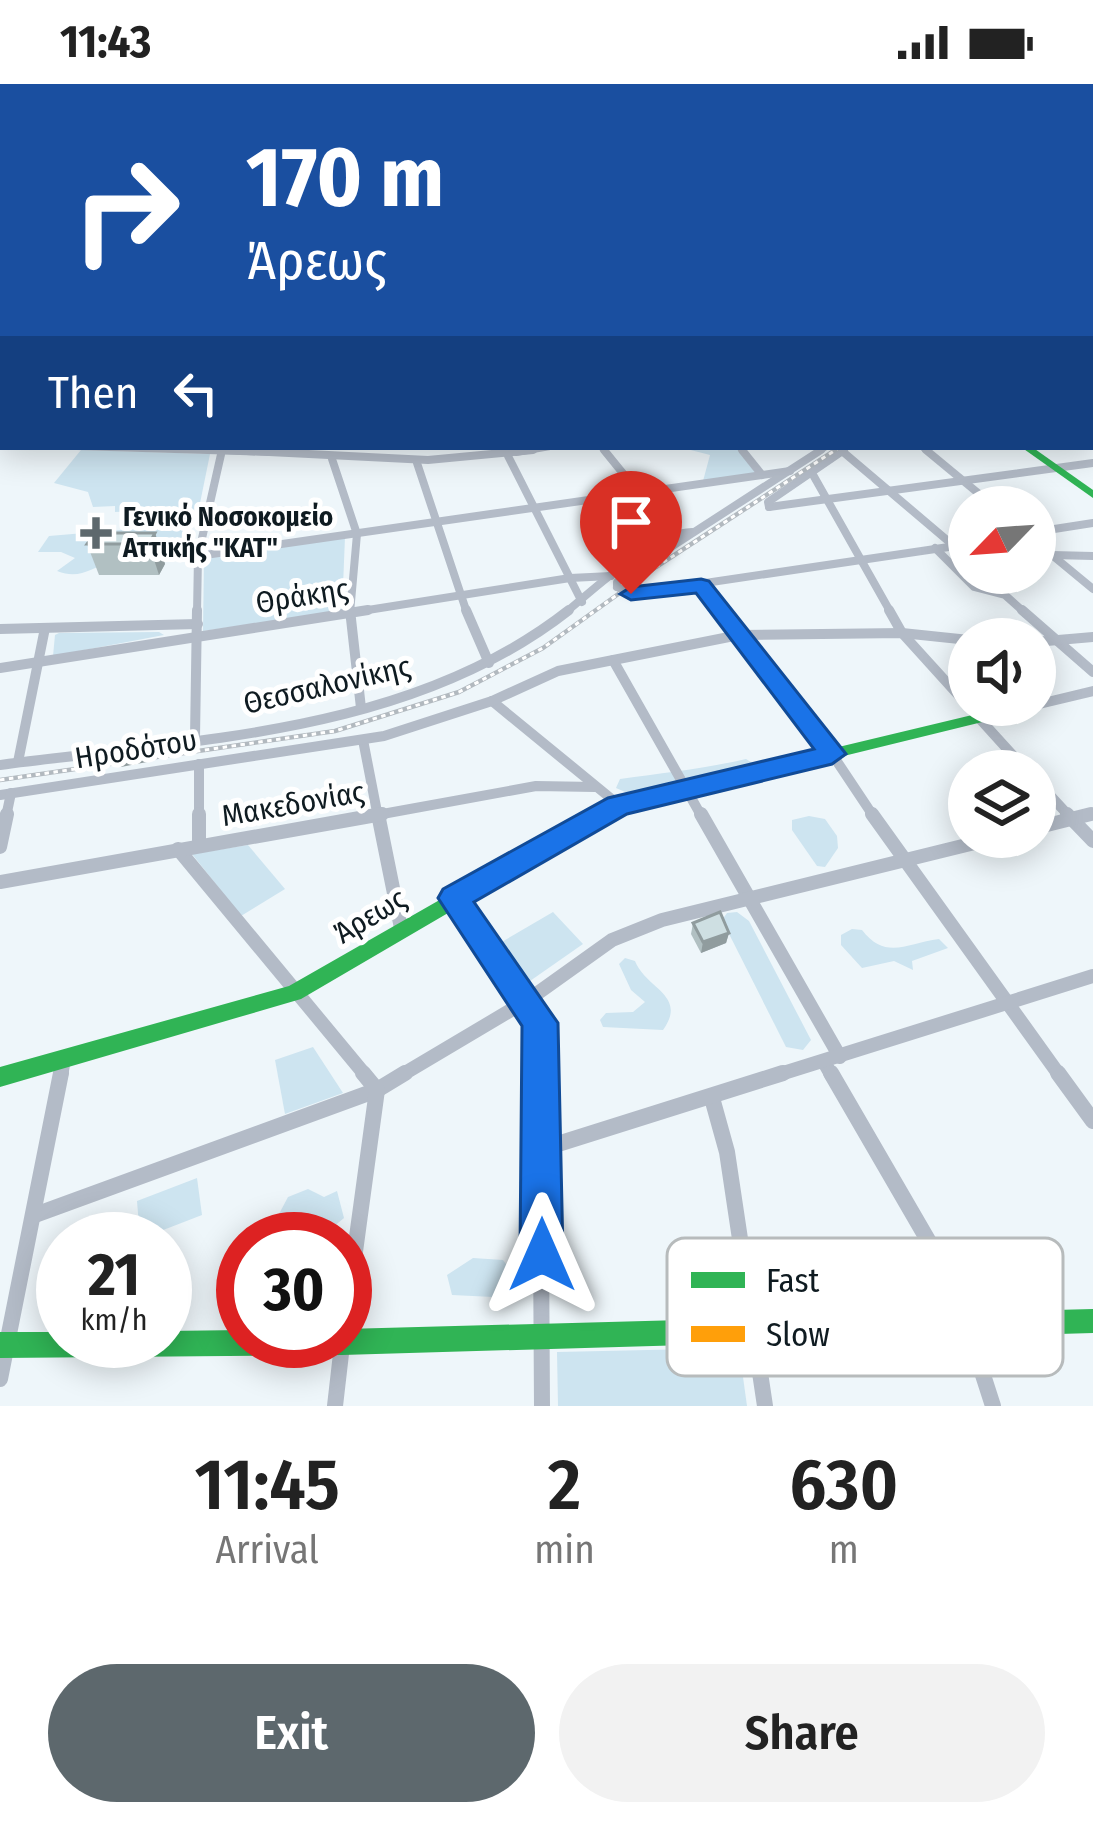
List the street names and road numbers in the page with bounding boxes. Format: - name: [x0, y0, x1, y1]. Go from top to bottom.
- street label: Θράκης: [253, 571, 351, 621]
- street label: Θεσσαλονίκης: [240, 648, 414, 722]
- street label: Ηροδότου: [72, 722, 200, 776]
- street label: Μακεδονίας: [219, 774, 367, 834]
- street label: Άρεως: [327, 880, 413, 952]

